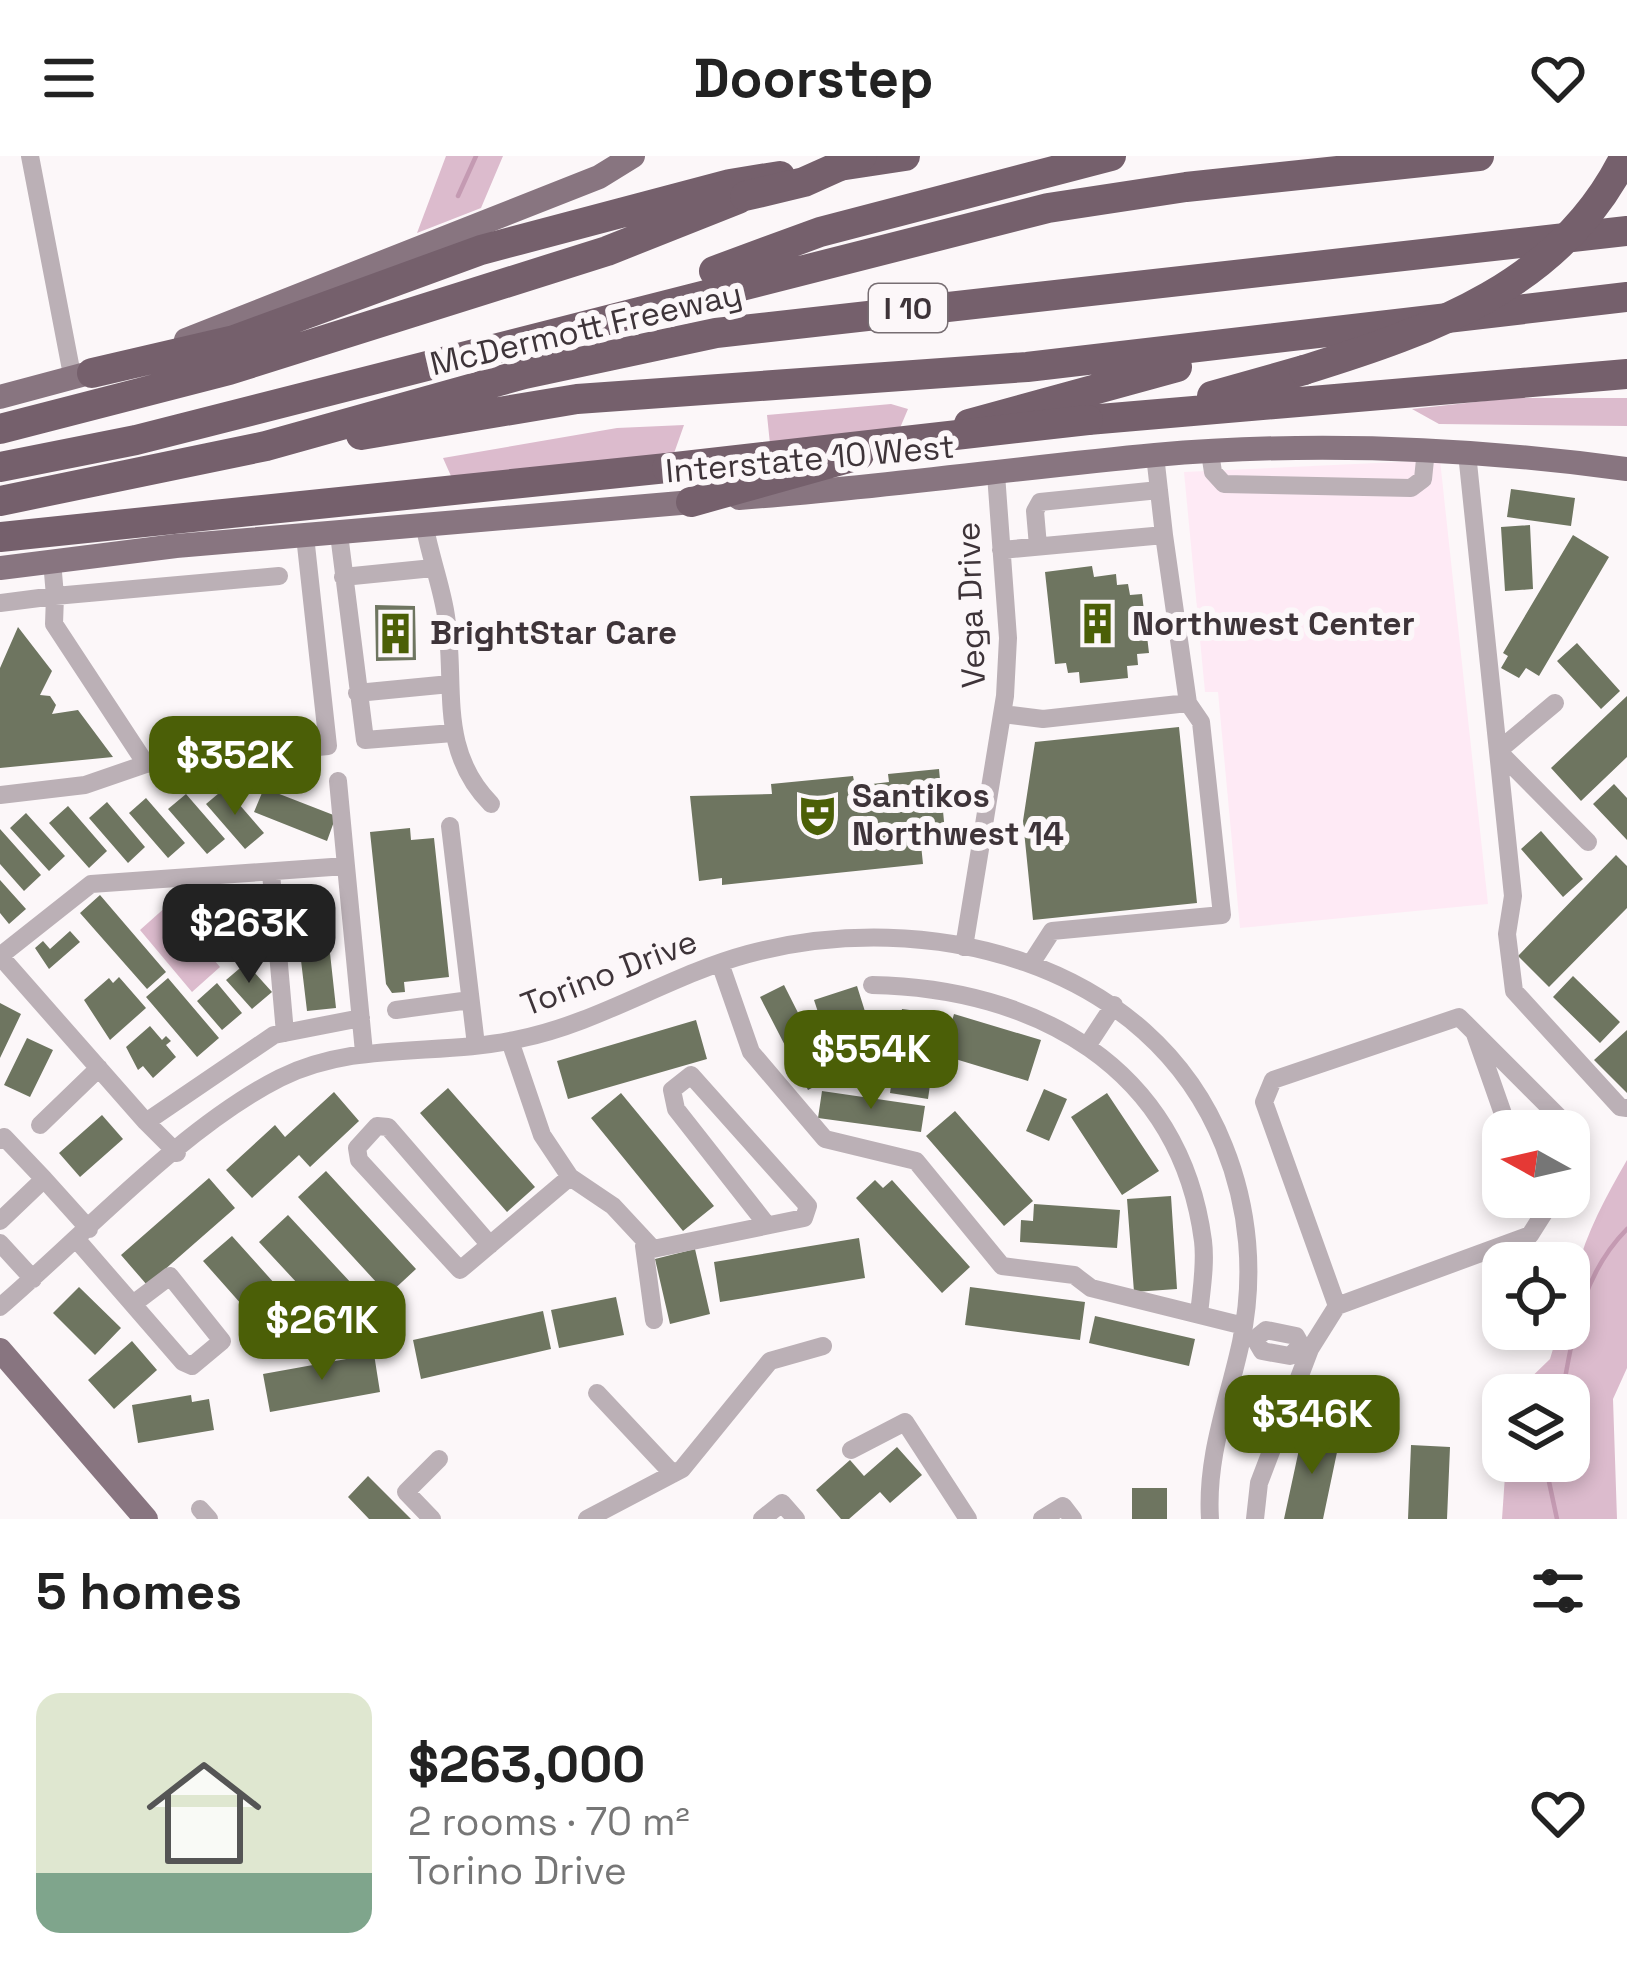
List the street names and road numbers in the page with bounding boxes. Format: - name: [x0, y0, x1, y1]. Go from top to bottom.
- street label: McDermott Freeway: [426, 273, 746, 385]
- road number: I 10: [869, 284, 947, 332]
- street label: Interstate 10 West: [664, 425, 956, 493]
- street label: Vega Drive: [947, 521, 995, 689]
- street label: Torino Drive: [515, 920, 703, 1026]

